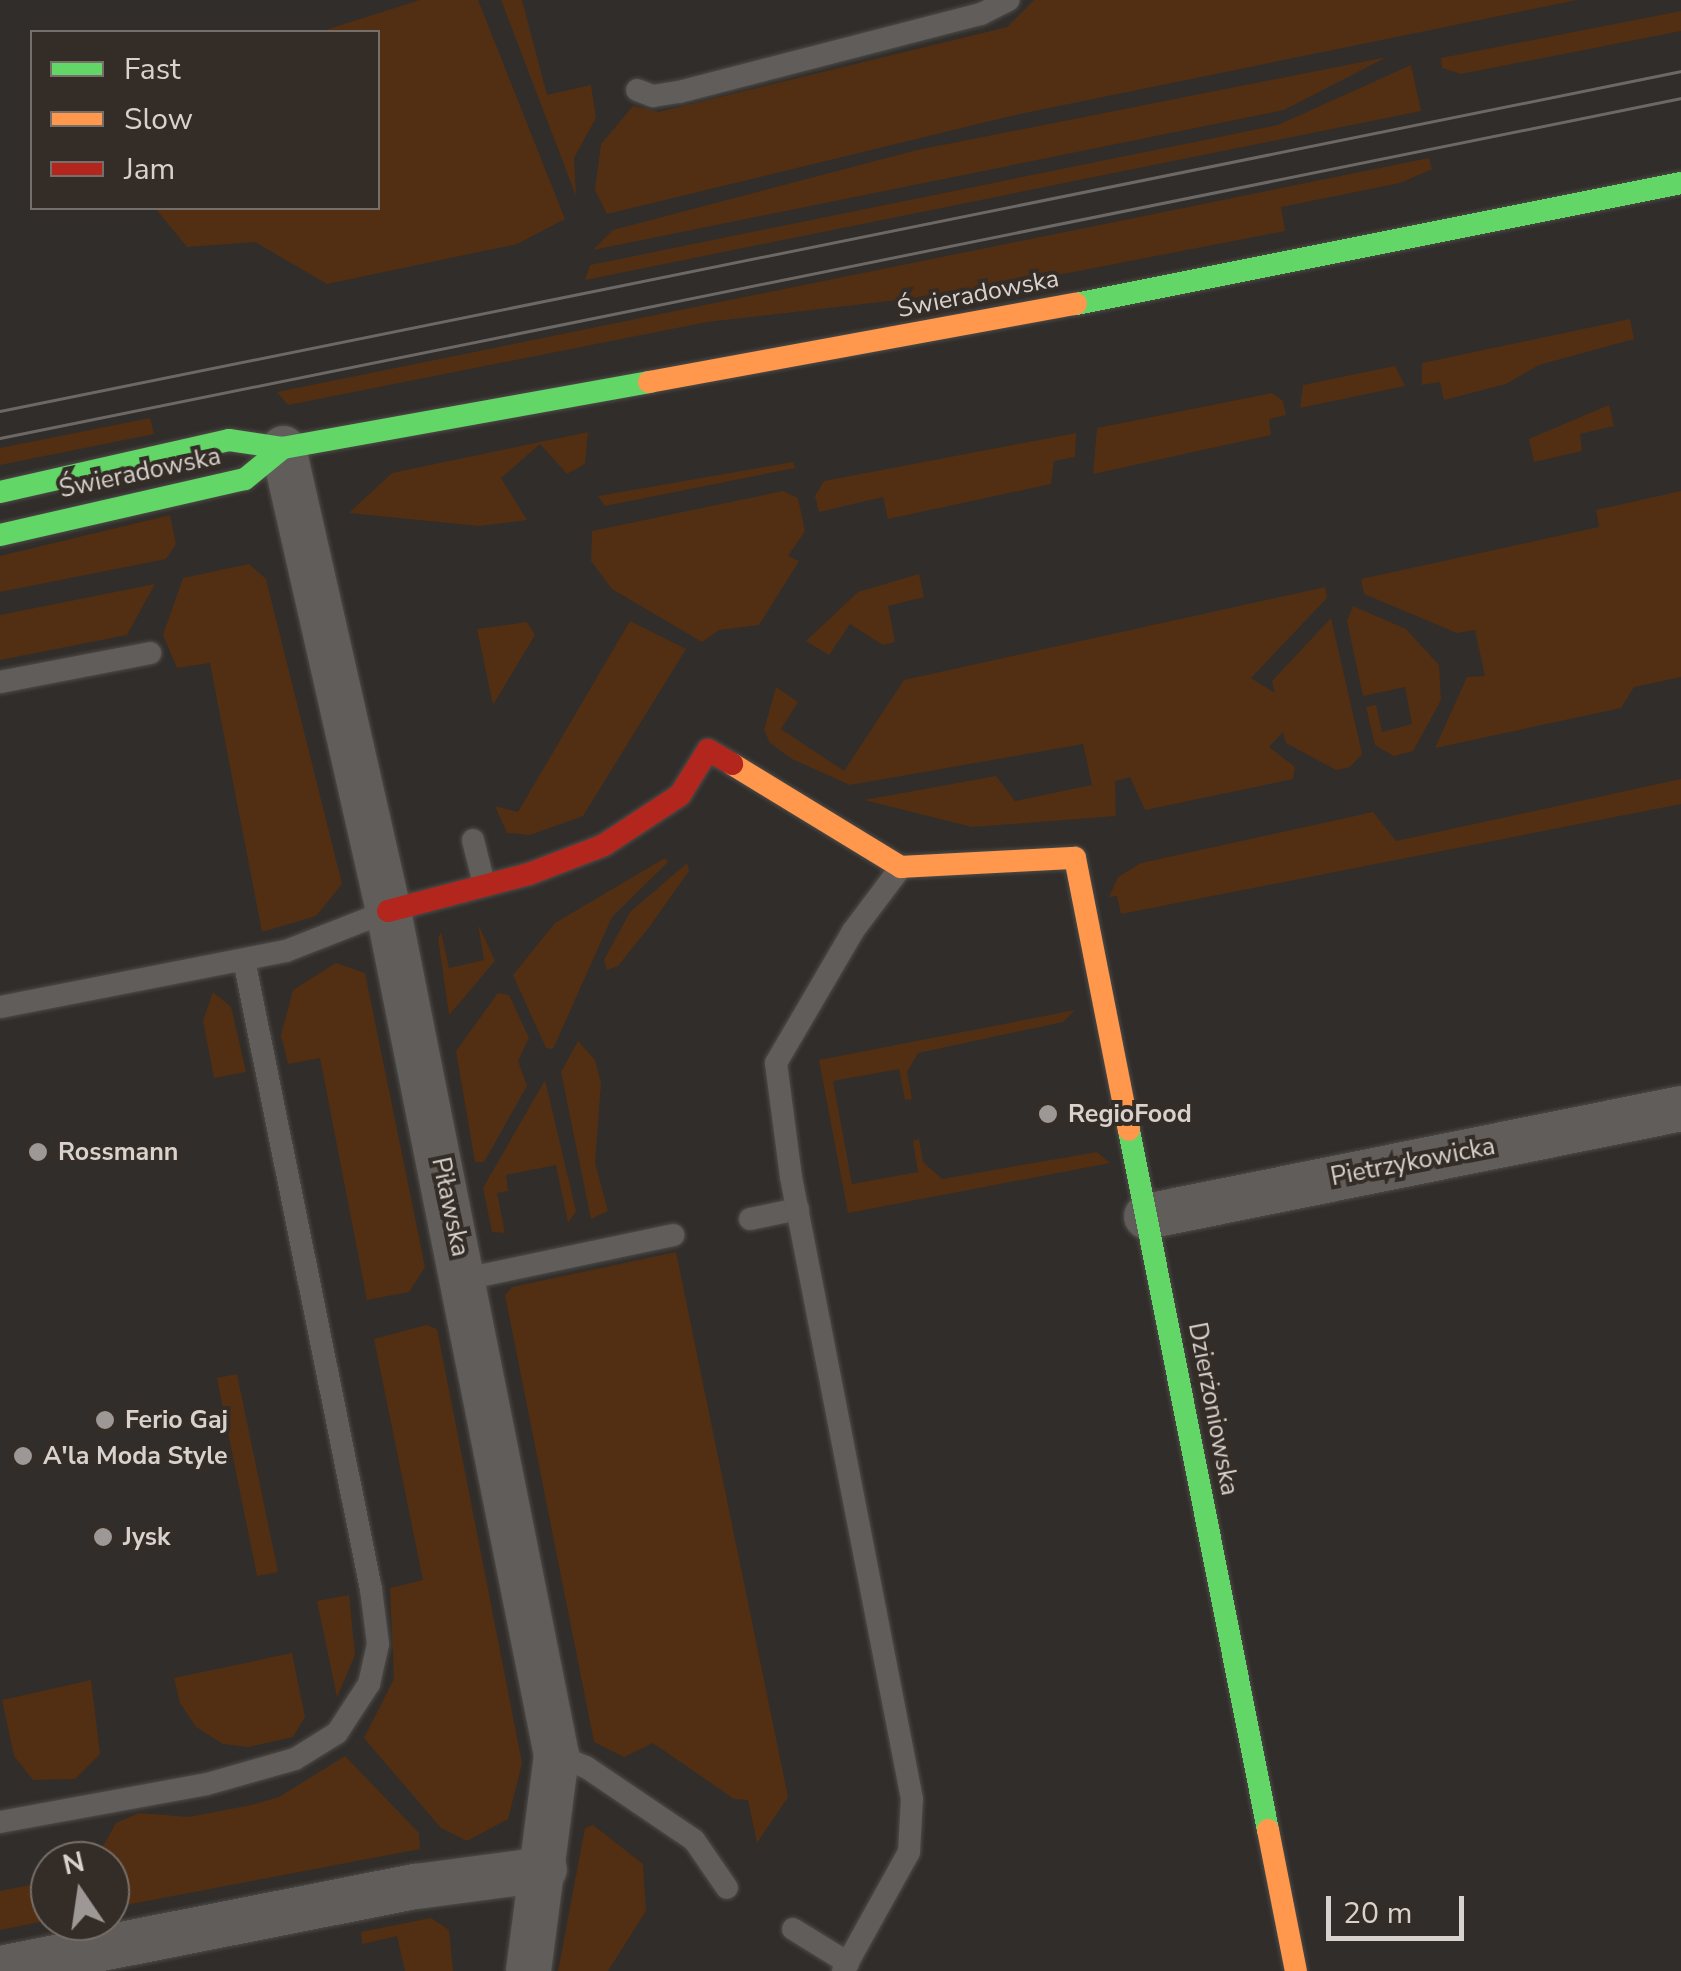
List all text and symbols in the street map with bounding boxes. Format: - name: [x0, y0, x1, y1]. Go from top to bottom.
- legend: [30, 30, 380, 210]
- text: Fast: [124, 49, 181, 90]
- text: Slow: [124, 99, 193, 140]
- text: Jam: [124, 149, 175, 190]
- street label: Świeradowska: [895, 264, 1061, 324]
- street label: Świeradowska: [57, 441, 223, 505]
- place label: RegioFood: [1068, 1099, 1192, 1129]
- marker: RegioFood: [1037, 1103, 1059, 1125]
- street label: Pietrzykowicka: [1328, 1131, 1498, 1193]
- place label: Rossmann: [58, 1137, 178, 1167]
- marker: Rossmann: [27, 1141, 49, 1163]
- street label: Piławska: [425, 1155, 475, 1259]
- street label: Dzierżoniowska: [1182, 1320, 1244, 1498]
- place label: Ferio Gaj: [125, 1405, 228, 1435]
- marker: Ferio Gaj: [94, 1409, 116, 1431]
- place label: A'la Moda Style: [43, 1441, 228, 1471]
- marker: A'la Moda Style: [12, 1445, 34, 1467]
- place label: Jysk: [123, 1522, 170, 1552]
- marker: Jysk: [92, 1526, 114, 1548]
- north arrow: [30, 1841, 130, 1941]
- text: N: [59, 1843, 88, 1885]
- scale bar: [1331, 1876, 1468, 1938]
- text: 20 m: [1343, 1893, 1412, 1934]

